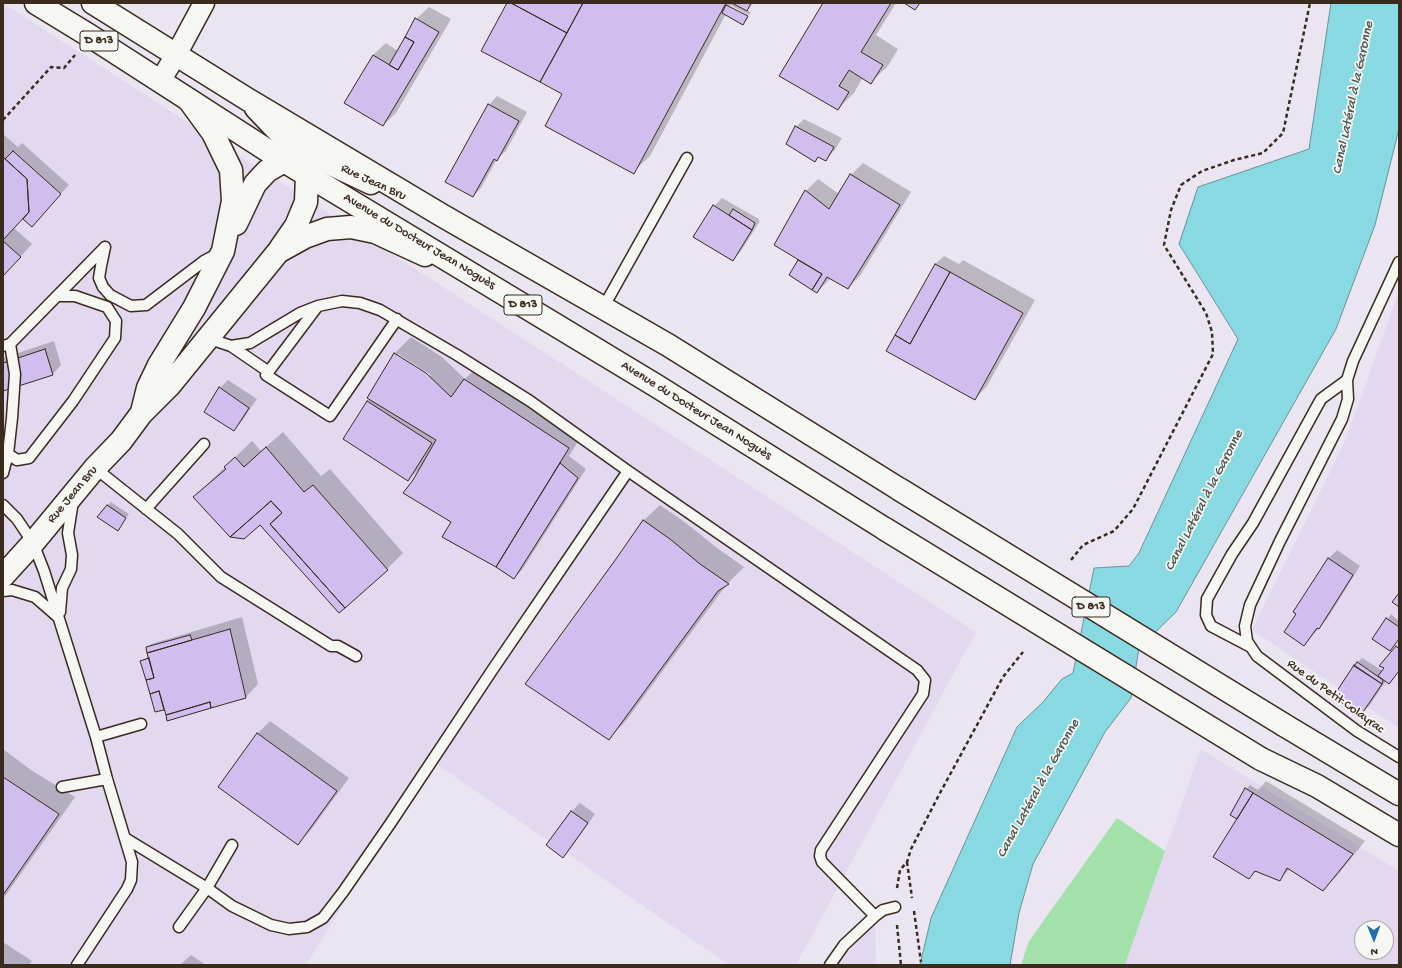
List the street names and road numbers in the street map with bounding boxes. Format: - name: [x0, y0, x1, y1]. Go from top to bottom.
- road number: D 813: [80, 31, 118, 51]
- street label: Rue Jean Bru: [338, 161, 408, 205]
- street label: Avenue du Docteur Jean Noguès: [340, 190, 498, 294]
- road number: D 813: [504, 295, 542, 315]
- street label: Avenue du Docteur Jean Noguès: [618, 358, 774, 464]
- street label: Rue Jean Bru: [44, 463, 102, 527]
- road number: D 813: [1072, 597, 1110, 617]
- street label: Rue du Petit Colayrac: [1283, 656, 1387, 738]

